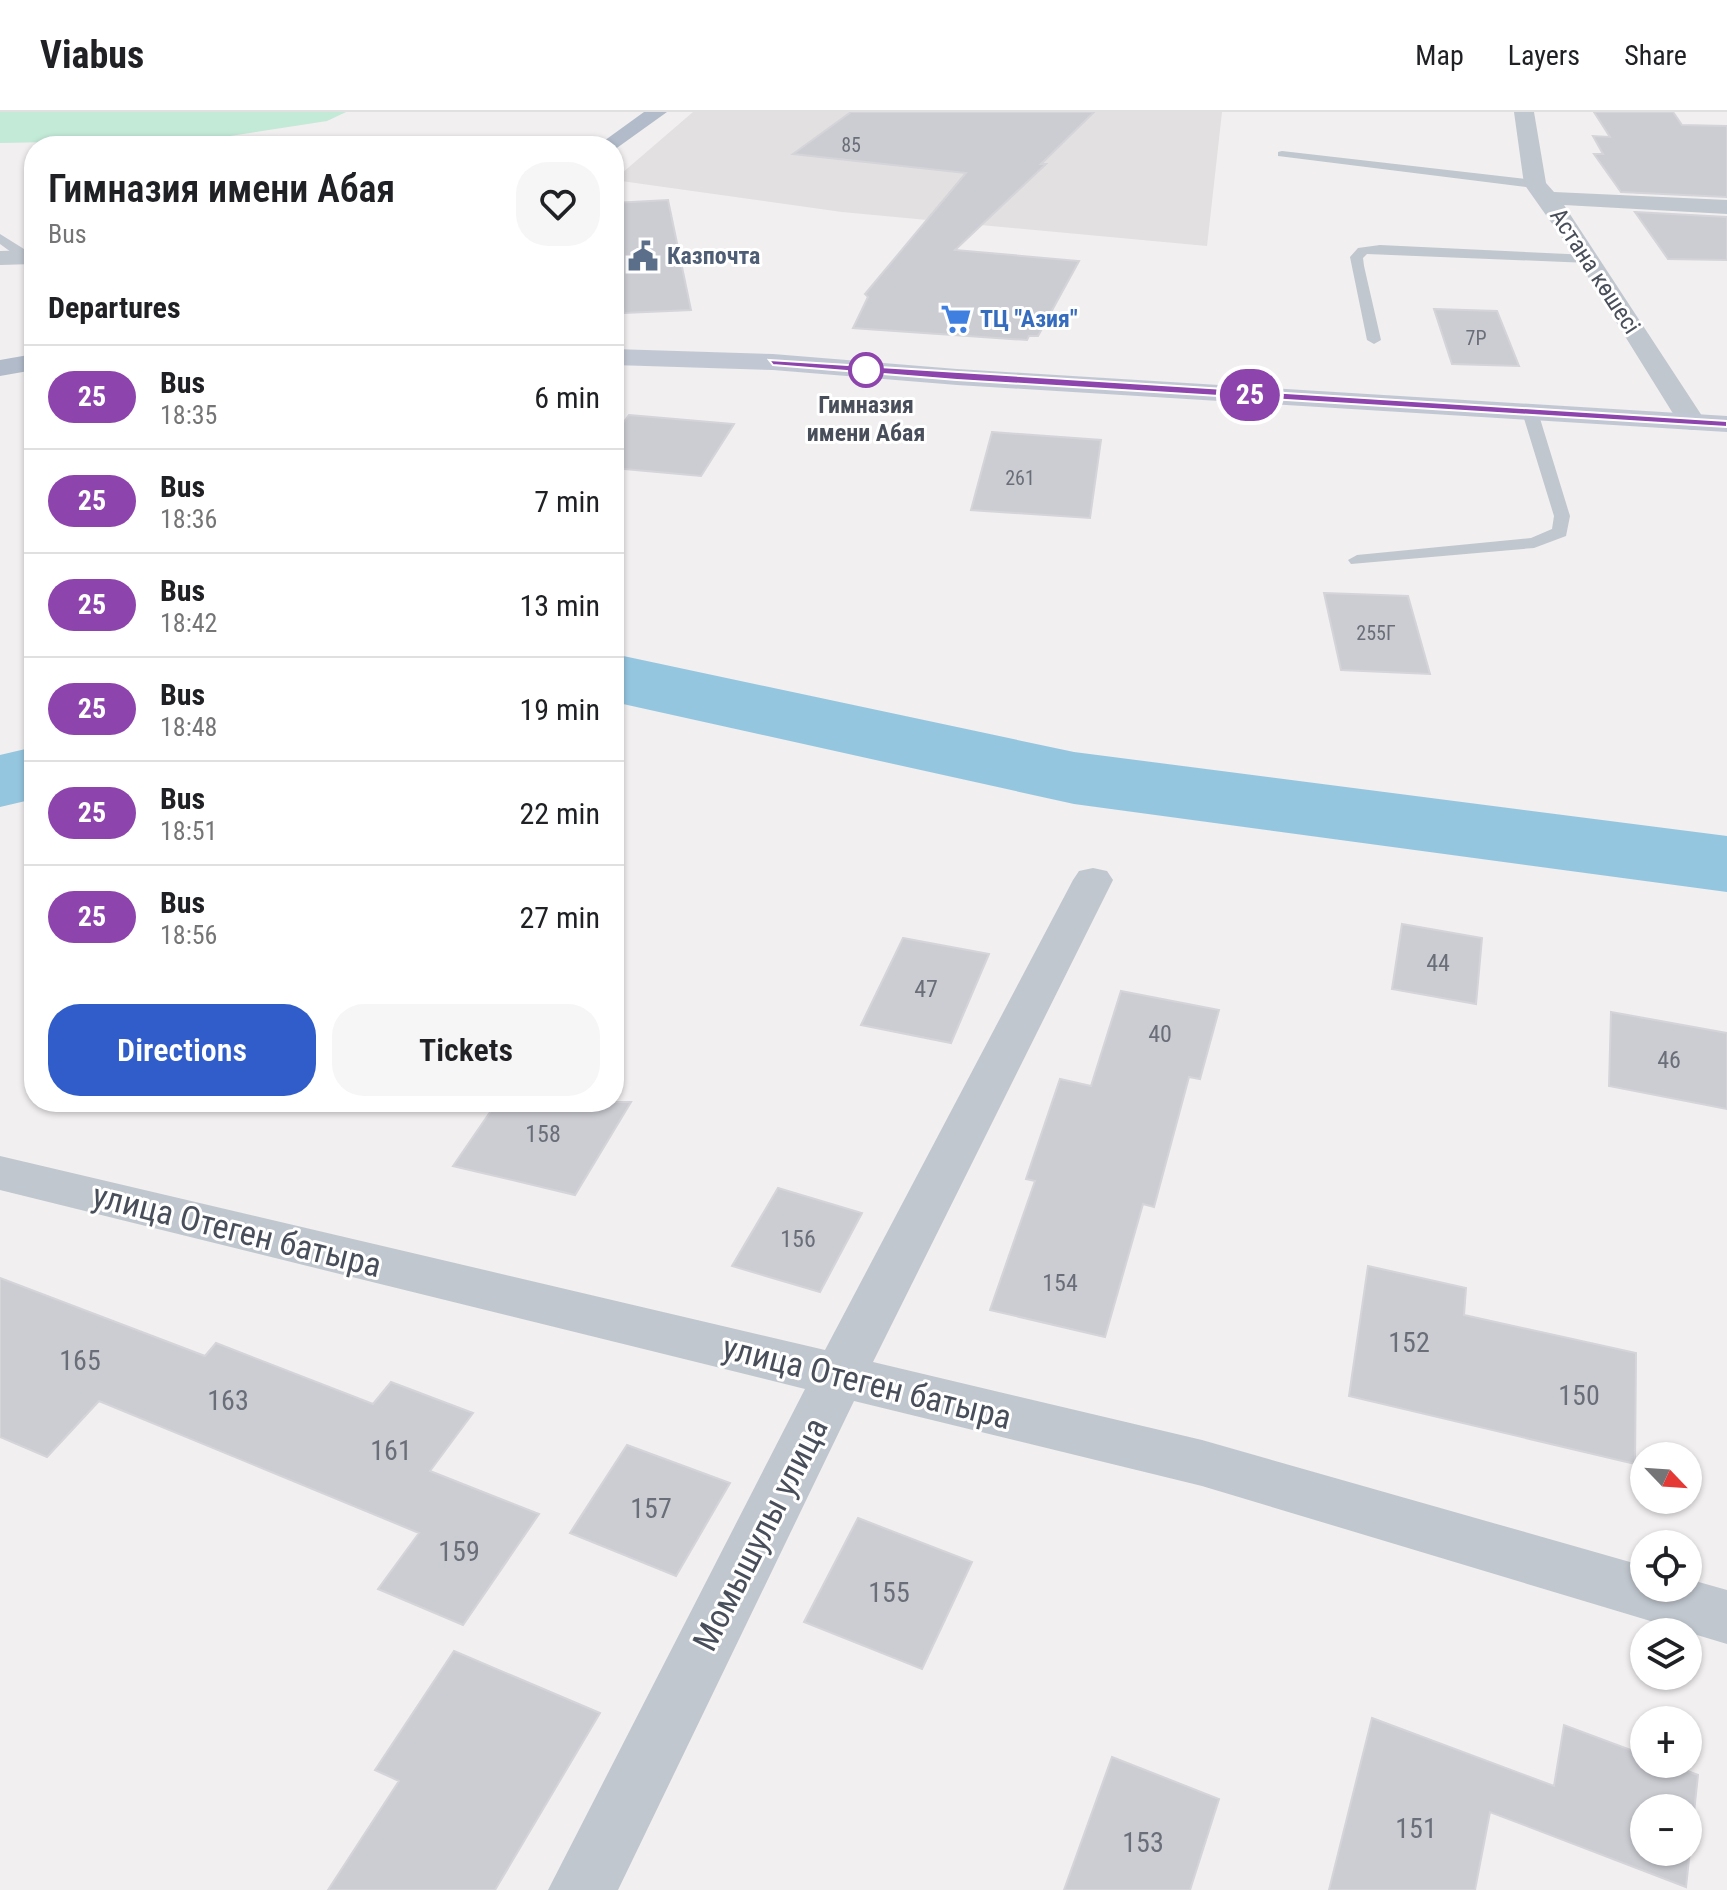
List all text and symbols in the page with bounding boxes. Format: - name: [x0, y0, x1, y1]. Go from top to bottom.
- text: Viabus: [40, 33, 144, 77]
- text: Map: [1415, 39, 1464, 72]
- text: Layers: [1508, 39, 1580, 72]
- text: Share: [1624, 39, 1687, 72]
- house number: 85: [841, 133, 861, 157]
- button: heart: [516, 162, 600, 246]
- text: Гимназия имени Абая: [48, 167, 395, 211]
- street label: Астана көшесі: [1544, 203, 1646, 339]
- text: Bus: [48, 219, 87, 249]
- public building icon: Казпочта: [626, 239, 660, 273]
- place label: Казпочта: [667, 242, 760, 270]
- text: Departures: [48, 290, 181, 325]
- supermarket icon: ТЦ "Азия": [939, 302, 973, 336]
- place label: ТЦ "Азия": [980, 305, 1078, 333]
- house number: 7P: [1466, 326, 1486, 350]
- marker: Гимназия имени Абая: [849, 353, 883, 387]
- text: Bus: [160, 365, 205, 400]
- line badge: 25: [1214, 369, 1286, 421]
- text: 25: [1236, 378, 1264, 411]
- text: 25: [78, 380, 106, 413]
- text: 6 min: [534, 380, 600, 415]
- place label: Гимназия имени Абая: [807, 391, 925, 447]
- text: 18:35: [160, 400, 217, 430]
- house number: 261: [1005, 466, 1035, 490]
- text: Bus: [160, 469, 205, 504]
- text: 25: [78, 484, 106, 517]
- text: 7 min: [534, 484, 600, 519]
- text: 18:36: [160, 504, 217, 534]
- text: Bus: [160, 573, 205, 608]
- text: 25: [78, 588, 106, 621]
- text: 13 min: [519, 588, 600, 623]
- text: 18:42: [160, 608, 217, 638]
- house number: 255Г: [1356, 621, 1396, 645]
- text: Bus: [160, 677, 205, 712]
- text: 25: [78, 692, 106, 725]
- text: 19 min: [519, 692, 600, 727]
- text: 18:48: [160, 712, 217, 742]
- text: Bus: [160, 781, 205, 816]
- text: 25: [78, 796, 106, 829]
- text: 22 min: [519, 796, 600, 831]
- text: 18:51: [160, 816, 217, 846]
- text: Bus: [160, 885, 205, 920]
- text: 25: [78, 900, 106, 933]
- text: 27 min: [519, 900, 600, 935]
- text: 18:56: [160, 920, 217, 950]
- house number: 44: [1426, 949, 1450, 977]
- house number: 47: [914, 975, 938, 1003]
- button: Directions: [48, 1004, 316, 1096]
- button: Tickets: [332, 1004, 600, 1096]
- house number: 40: [1148, 1020, 1172, 1048]
- house number: 46: [1657, 1046, 1681, 1074]
- house number: 158: [525, 1120, 561, 1148]
- street label: улица Отеген батыра: [89, 1175, 385, 1285]
- house number: 156: [780, 1225, 816, 1253]
- house number: 154: [1042, 1269, 1078, 1297]
- house number: 152: [1388, 1326, 1430, 1359]
- street label: улица Отеген батыра: [719, 1327, 1015, 1437]
- house number: 165: [59, 1344, 101, 1377]
- house number: 150: [1558, 1379, 1600, 1412]
- house number: 163: [207, 1384, 249, 1417]
- street label: Момышулы улица: [684, 1411, 836, 1657]
- house number: 161: [370, 1434, 412, 1467]
- north arrow: [1630, 1442, 1702, 1514]
- map controls: [1630, 1442, 1702, 1866]
- house number: 157: [630, 1492, 672, 1525]
- button: locate: [1630, 1530, 1702, 1602]
- house number: 159: [438, 1535, 480, 1568]
- house number: 155: [868, 1576, 910, 1609]
- button: layers: [1630, 1618, 1702, 1690]
- button: +: [1630, 1706, 1702, 1778]
- button: −: [1630, 1794, 1702, 1866]
- house number: 151: [1395, 1812, 1437, 1845]
- house number: 153: [1122, 1826, 1164, 1859]

